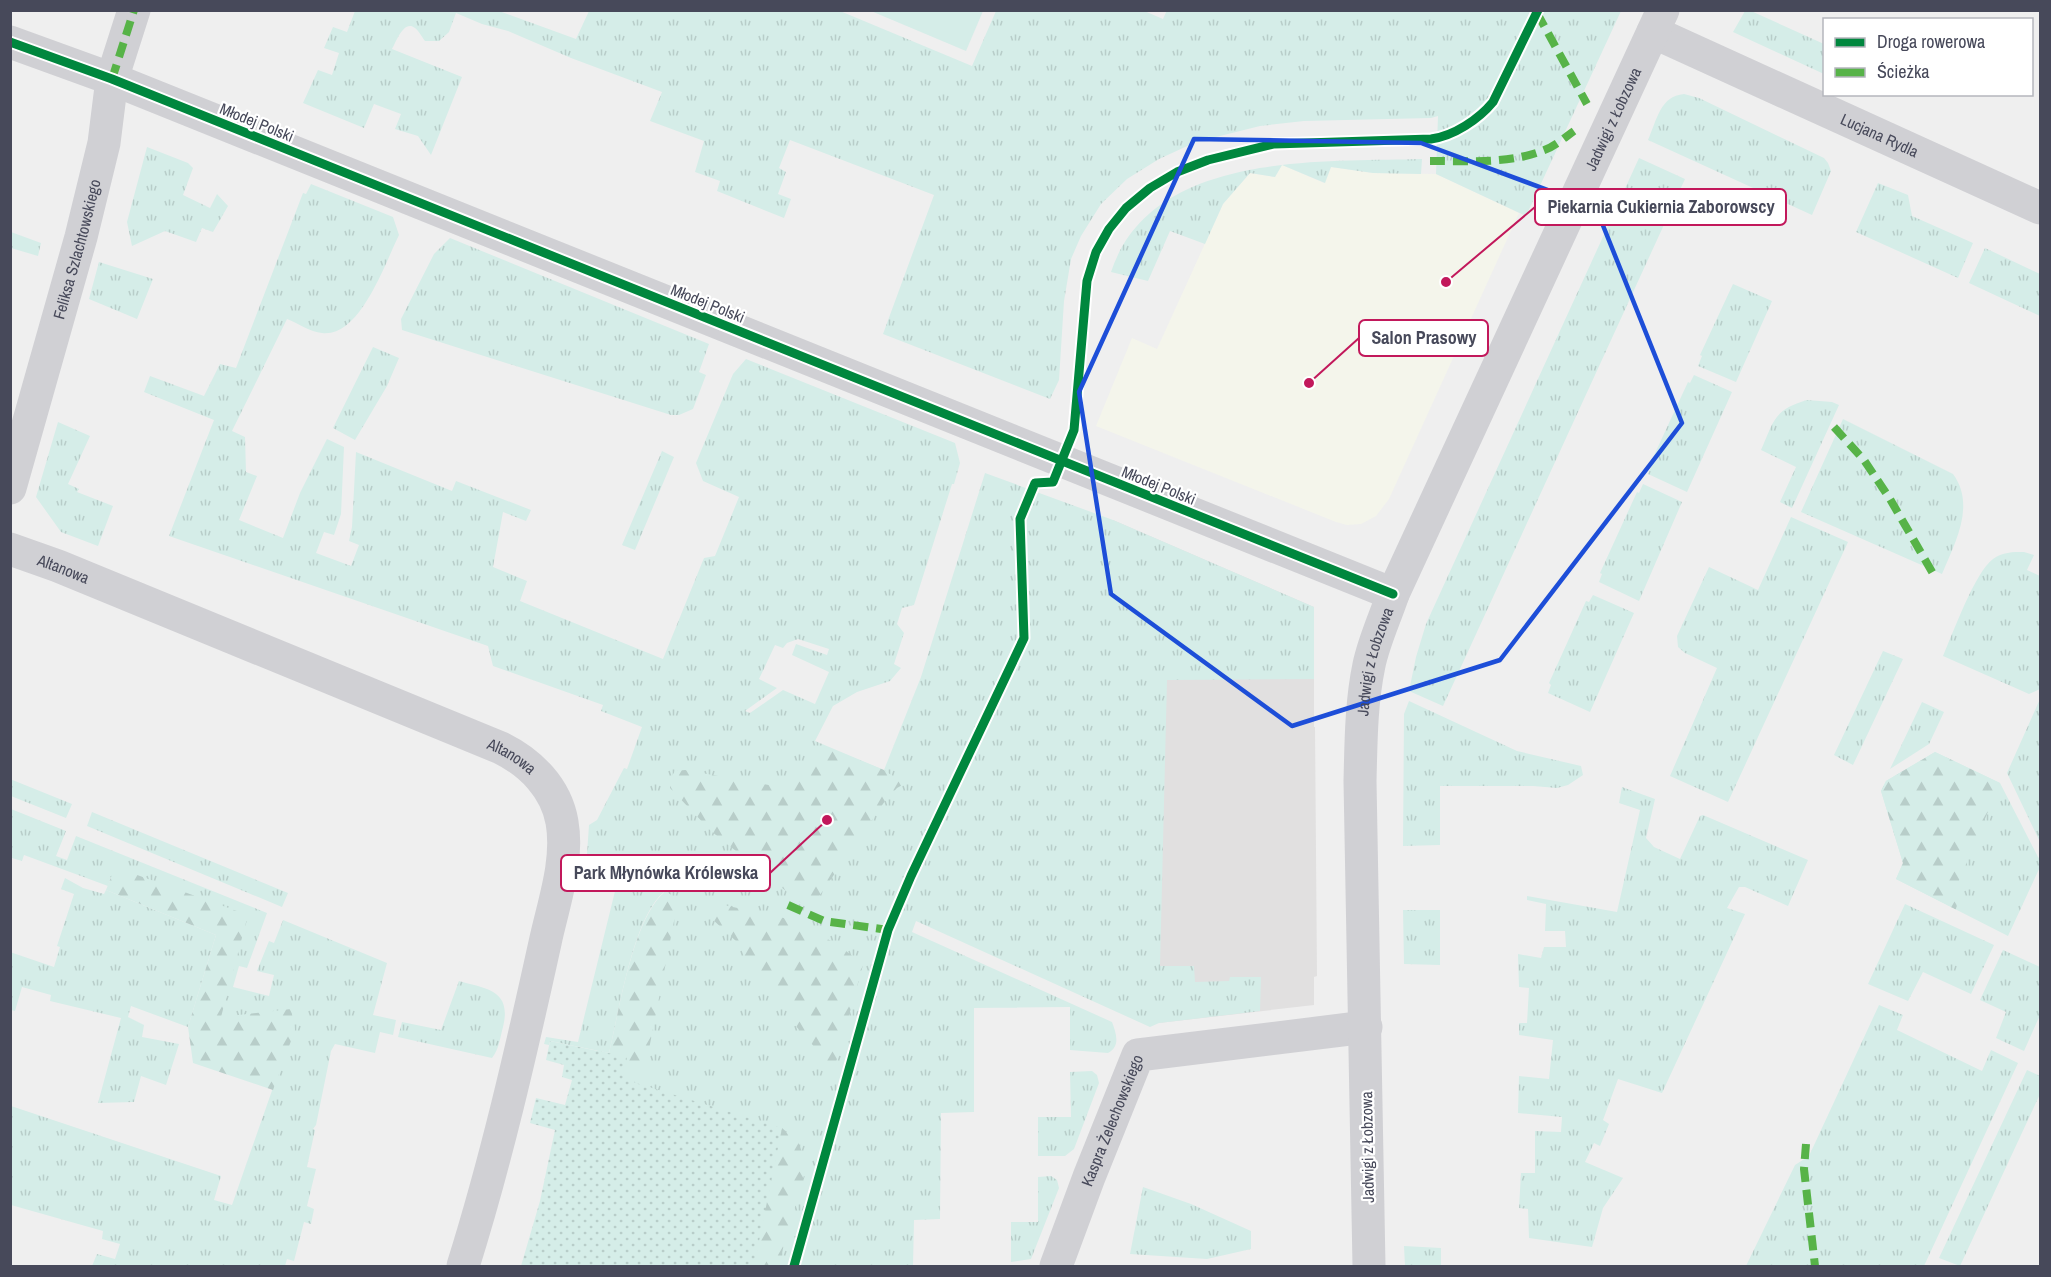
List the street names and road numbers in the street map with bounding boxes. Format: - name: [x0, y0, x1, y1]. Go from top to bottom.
- street label: Jadwigi z Łobzowa: [1579, 63, 1646, 174]
- street label: Młodej Polski: [217, 97, 297, 147]
- street label: Lucjana Rydla: [1837, 108, 1923, 163]
- street label: Feliksa Szlachtowskiego: [47, 177, 106, 322]
- street label: Młodej Polski: [668, 278, 748, 328]
- street label: Młodej Polski: [1119, 460, 1199, 510]
- street label: Altanowa: [34, 548, 93, 589]
- street label: Jadwigi z Łobzowa: [1351, 603, 1399, 717]
- street label: Altanowa: [483, 732, 542, 779]
- street label: Kaspra Żelechowskiego: [1076, 1051, 1148, 1189]
- street label: Jadwigi z Łobzowa: [1355, 1090, 1379, 1203]

